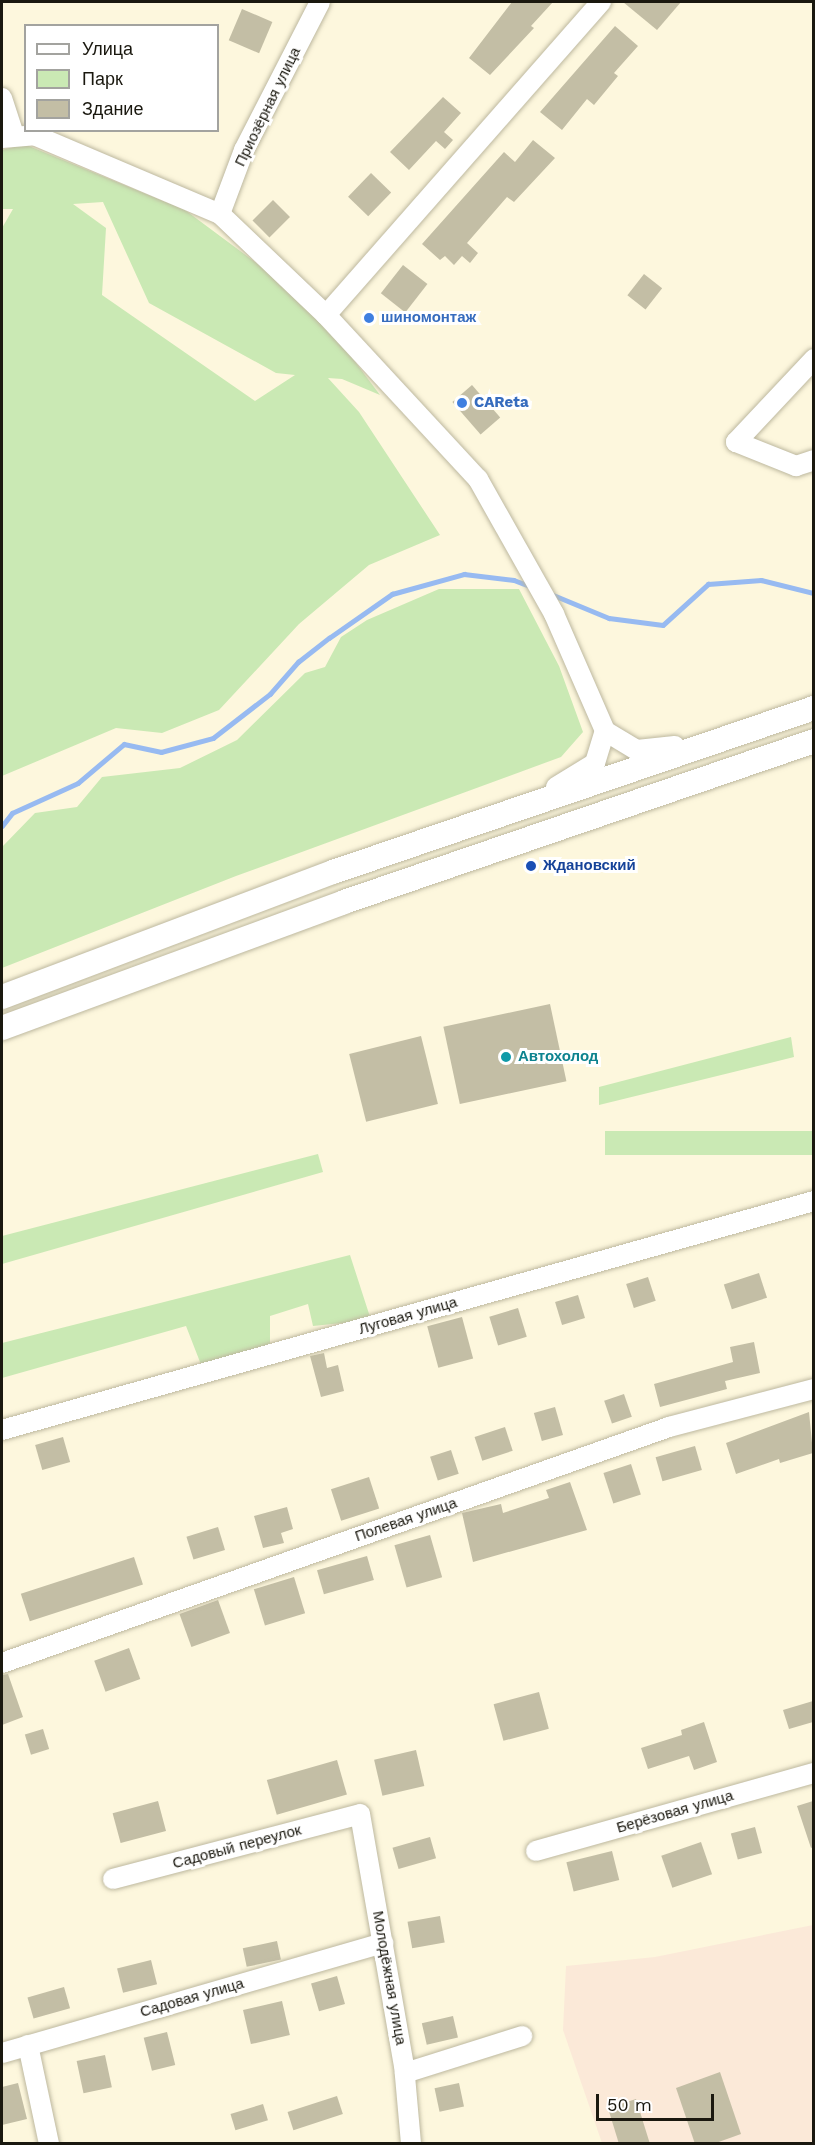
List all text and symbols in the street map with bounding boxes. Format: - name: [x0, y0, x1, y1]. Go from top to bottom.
- legend: [24, 24, 219, 132]
- text: Улица: [82, 38, 133, 59]
- street label: Приозёрная улица: [231, 44, 305, 170]
- text: Парк: [82, 68, 123, 89]
- text: Здание: [82, 98, 143, 119]
- place label: шиномонтаж: [381, 309, 476, 327]
- marker: шиномонтаж: [362, 311, 376, 325]
- place label: CAReta: [474, 394, 529, 412]
- marker: CAReta: [455, 396, 469, 410]
- place label: Ждановский: [543, 857, 636, 875]
- marker: Ждановский: [524, 859, 538, 873]
- place label: Автохолод: [518, 1048, 598, 1066]
- marker: Автохолод: [499, 1050, 513, 1064]
- street label: Луговая улица: [357, 1293, 459, 1339]
- street label: Полевая улица: [353, 1494, 459, 1546]
- street label: Берёзовая улица: [615, 1787, 735, 1837]
- street label: Садовый переулок: [171, 1821, 303, 1873]
- street label: Молодёжная улица: [368, 1910, 410, 2046]
- street label: Садовая улица: [138, 1975, 246, 2021]
- scale bar: [599, 2082, 718, 2120]
- text: 50 m: [607, 2094, 652, 2115]

